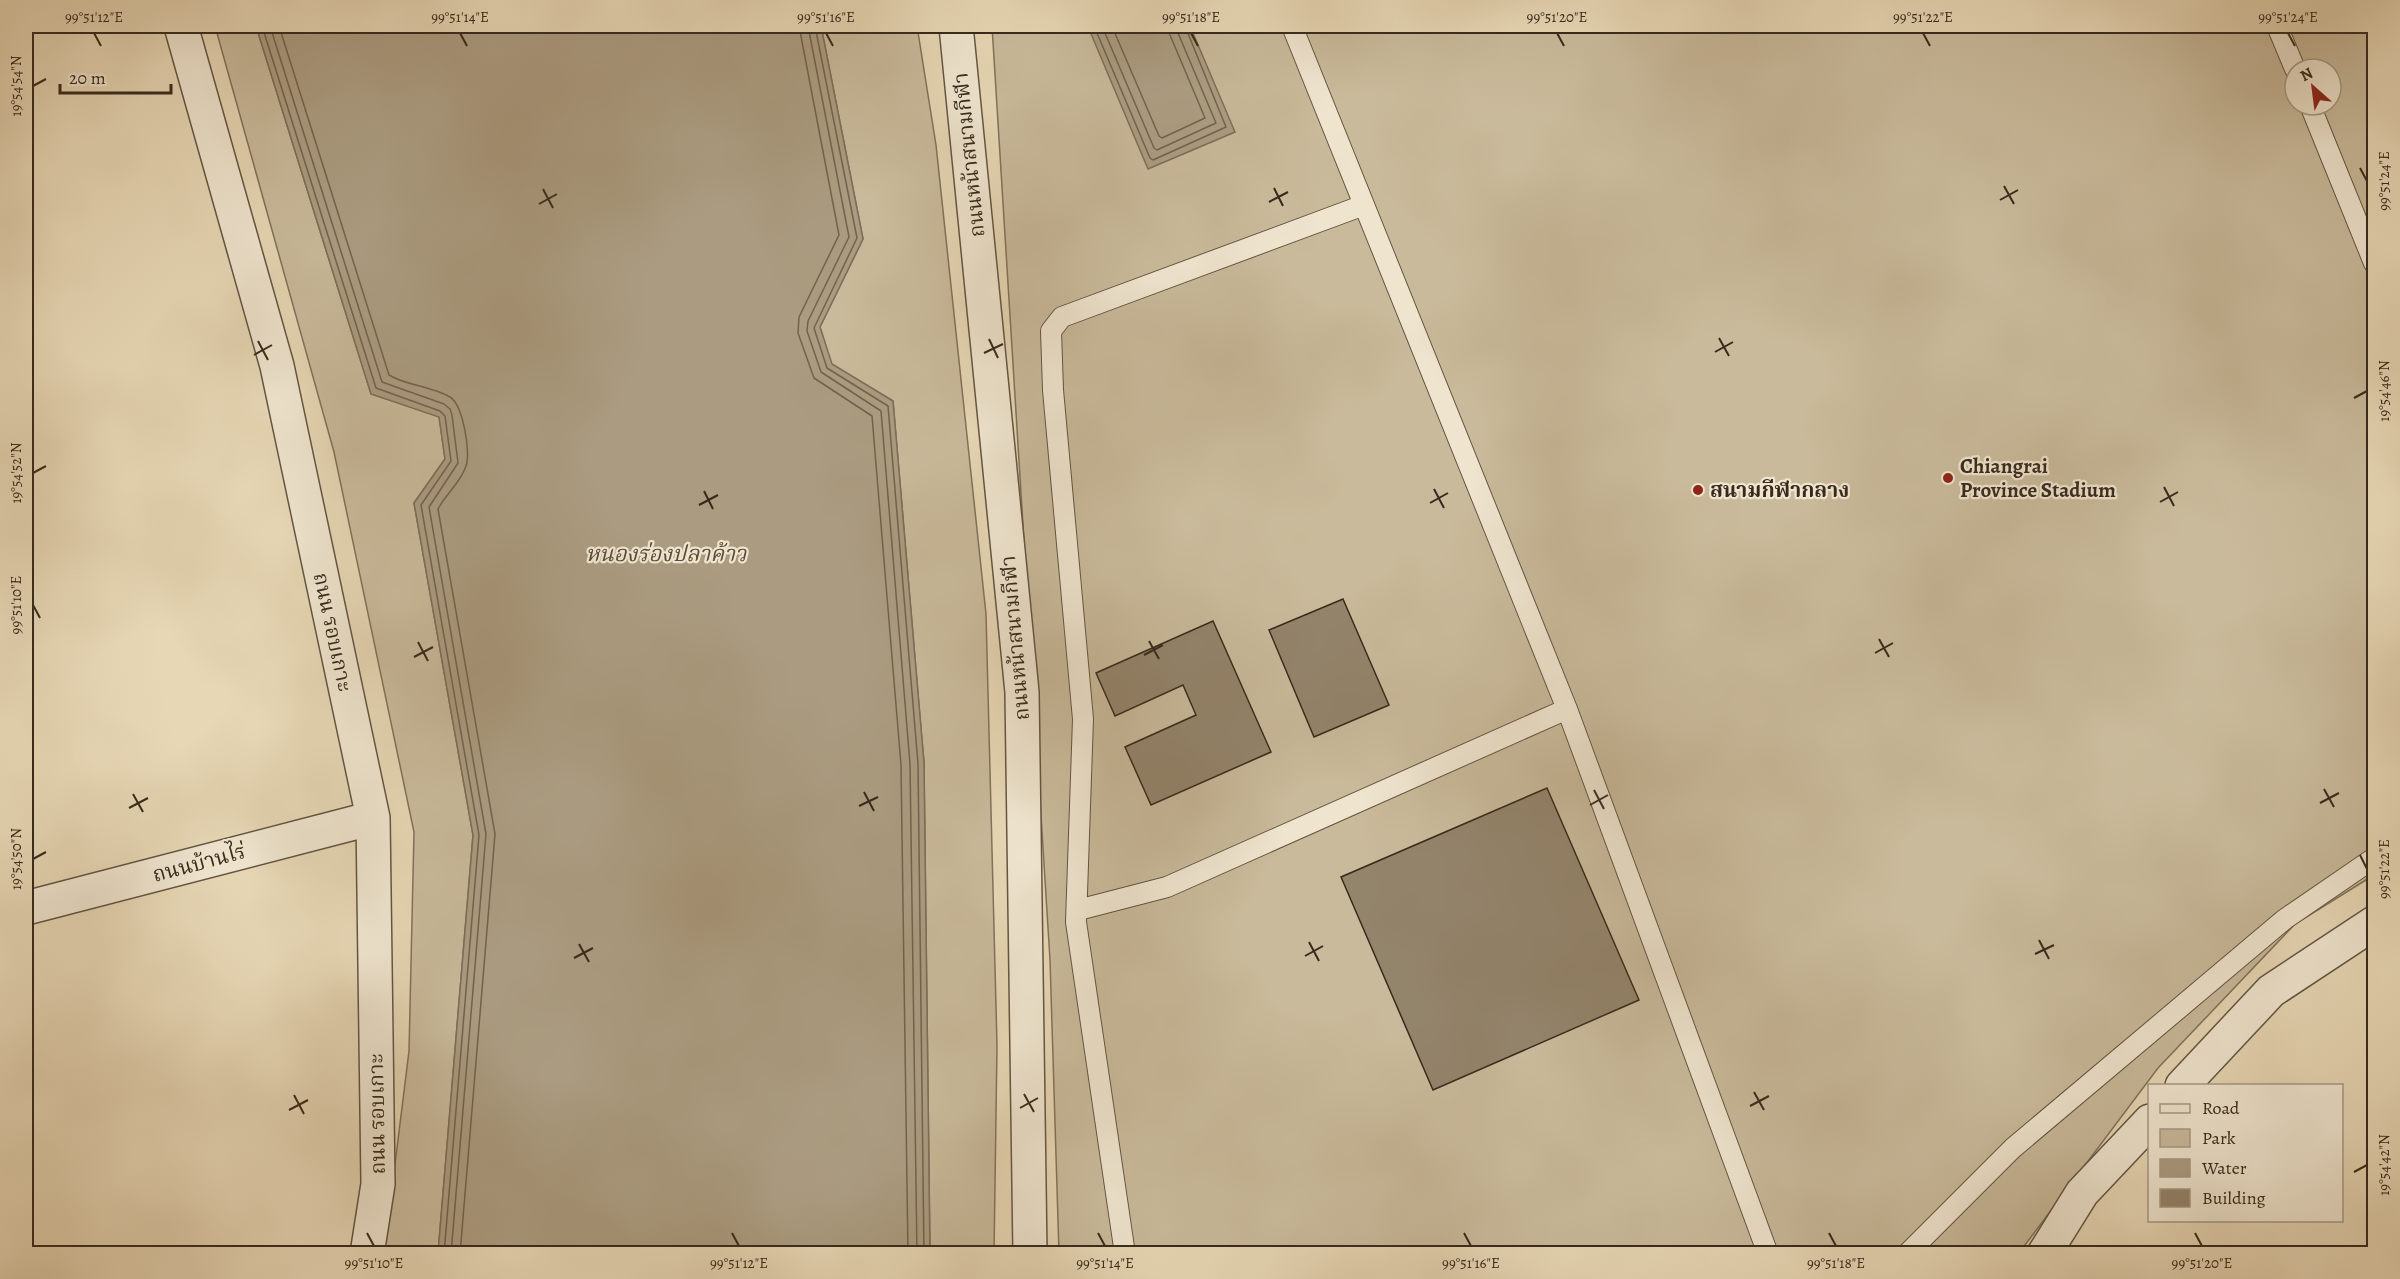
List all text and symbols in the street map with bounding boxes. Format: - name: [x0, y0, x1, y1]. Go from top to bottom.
- text: 99°51'12"E: [65, 7, 123, 27]
- text: 99°51'14"E: [431, 7, 489, 27]
- text: 99°51'16"E: [797, 7, 855, 27]
- text: 99°51'18"E: [1162, 7, 1220, 27]
- text: 99°51'20"E: [1527, 7, 1587, 27]
- text: 99°51'22"E: [1893, 7, 1953, 27]
- text: 99°51'24"E: [2258, 7, 2318, 27]
- text: 19°54'54"N: [6, 55, 26, 116]
- scale bar: [60, 57, 171, 95]
- north arrow: [2283, 57, 2343, 117]
- text: N: [2296, 62, 2317, 87]
- text: 20 m: [69, 66, 106, 90]
- street label: ถนนหน้าสนามกีฬา: [946, 71, 992, 239]
- text: 99°51'24"E: [2374, 151, 2394, 211]
- text: 19°54'46"N: [2374, 360, 2394, 422]
- text: 19°54'52"N: [6, 442, 26, 504]
- place label: Chiangrai Province Stadium: [1960, 452, 2116, 504]
- marker: Chiangrai Province Stadium: [1941, 471, 1955, 485]
- place label: สนามกีฬากลาง: [1710, 476, 1849, 504]
- marker: สนามกีฬากลาง: [1691, 483, 1705, 497]
- water label: หนองร่องปลาค้าว: [586, 539, 747, 569]
- street label: ถนนหน้าสนามกีฬา: [994, 554, 1036, 722]
- street label: ถนน รอบเกาะ: [307, 570, 359, 694]
- text: 99°51'10"E: [6, 576, 26, 634]
- text: 19°54'50"N: [6, 828, 26, 890]
- street label: ถนนบ้านไร่: [149, 836, 249, 889]
- text: 99°51'22"E: [2374, 839, 2394, 899]
- street label: ถนน รอบเกาะ: [362, 1053, 392, 1175]
- legend: [2148, 1084, 2343, 1222]
- text: Road: [2202, 1096, 2240, 1120]
- text: Park: [2202, 1126, 2236, 1150]
- text: 19°54'42"N: [2374, 1134, 2394, 1196]
- text: Water: [2201, 1156, 2247, 1180]
- text: Building: [2202, 1186, 2266, 1210]
- text: 99°51'10"E: [345, 1253, 403, 1273]
- text: 99°51'12"E: [710, 1253, 768, 1273]
- text: 99°51'14"E: [1076, 1253, 1134, 1273]
- text: 99°51'16"E: [1442, 1253, 1500, 1273]
- text: 99°51'18"E: [1807, 1253, 1865, 1273]
- text: 99°51'20"E: [2172, 1253, 2232, 1273]

